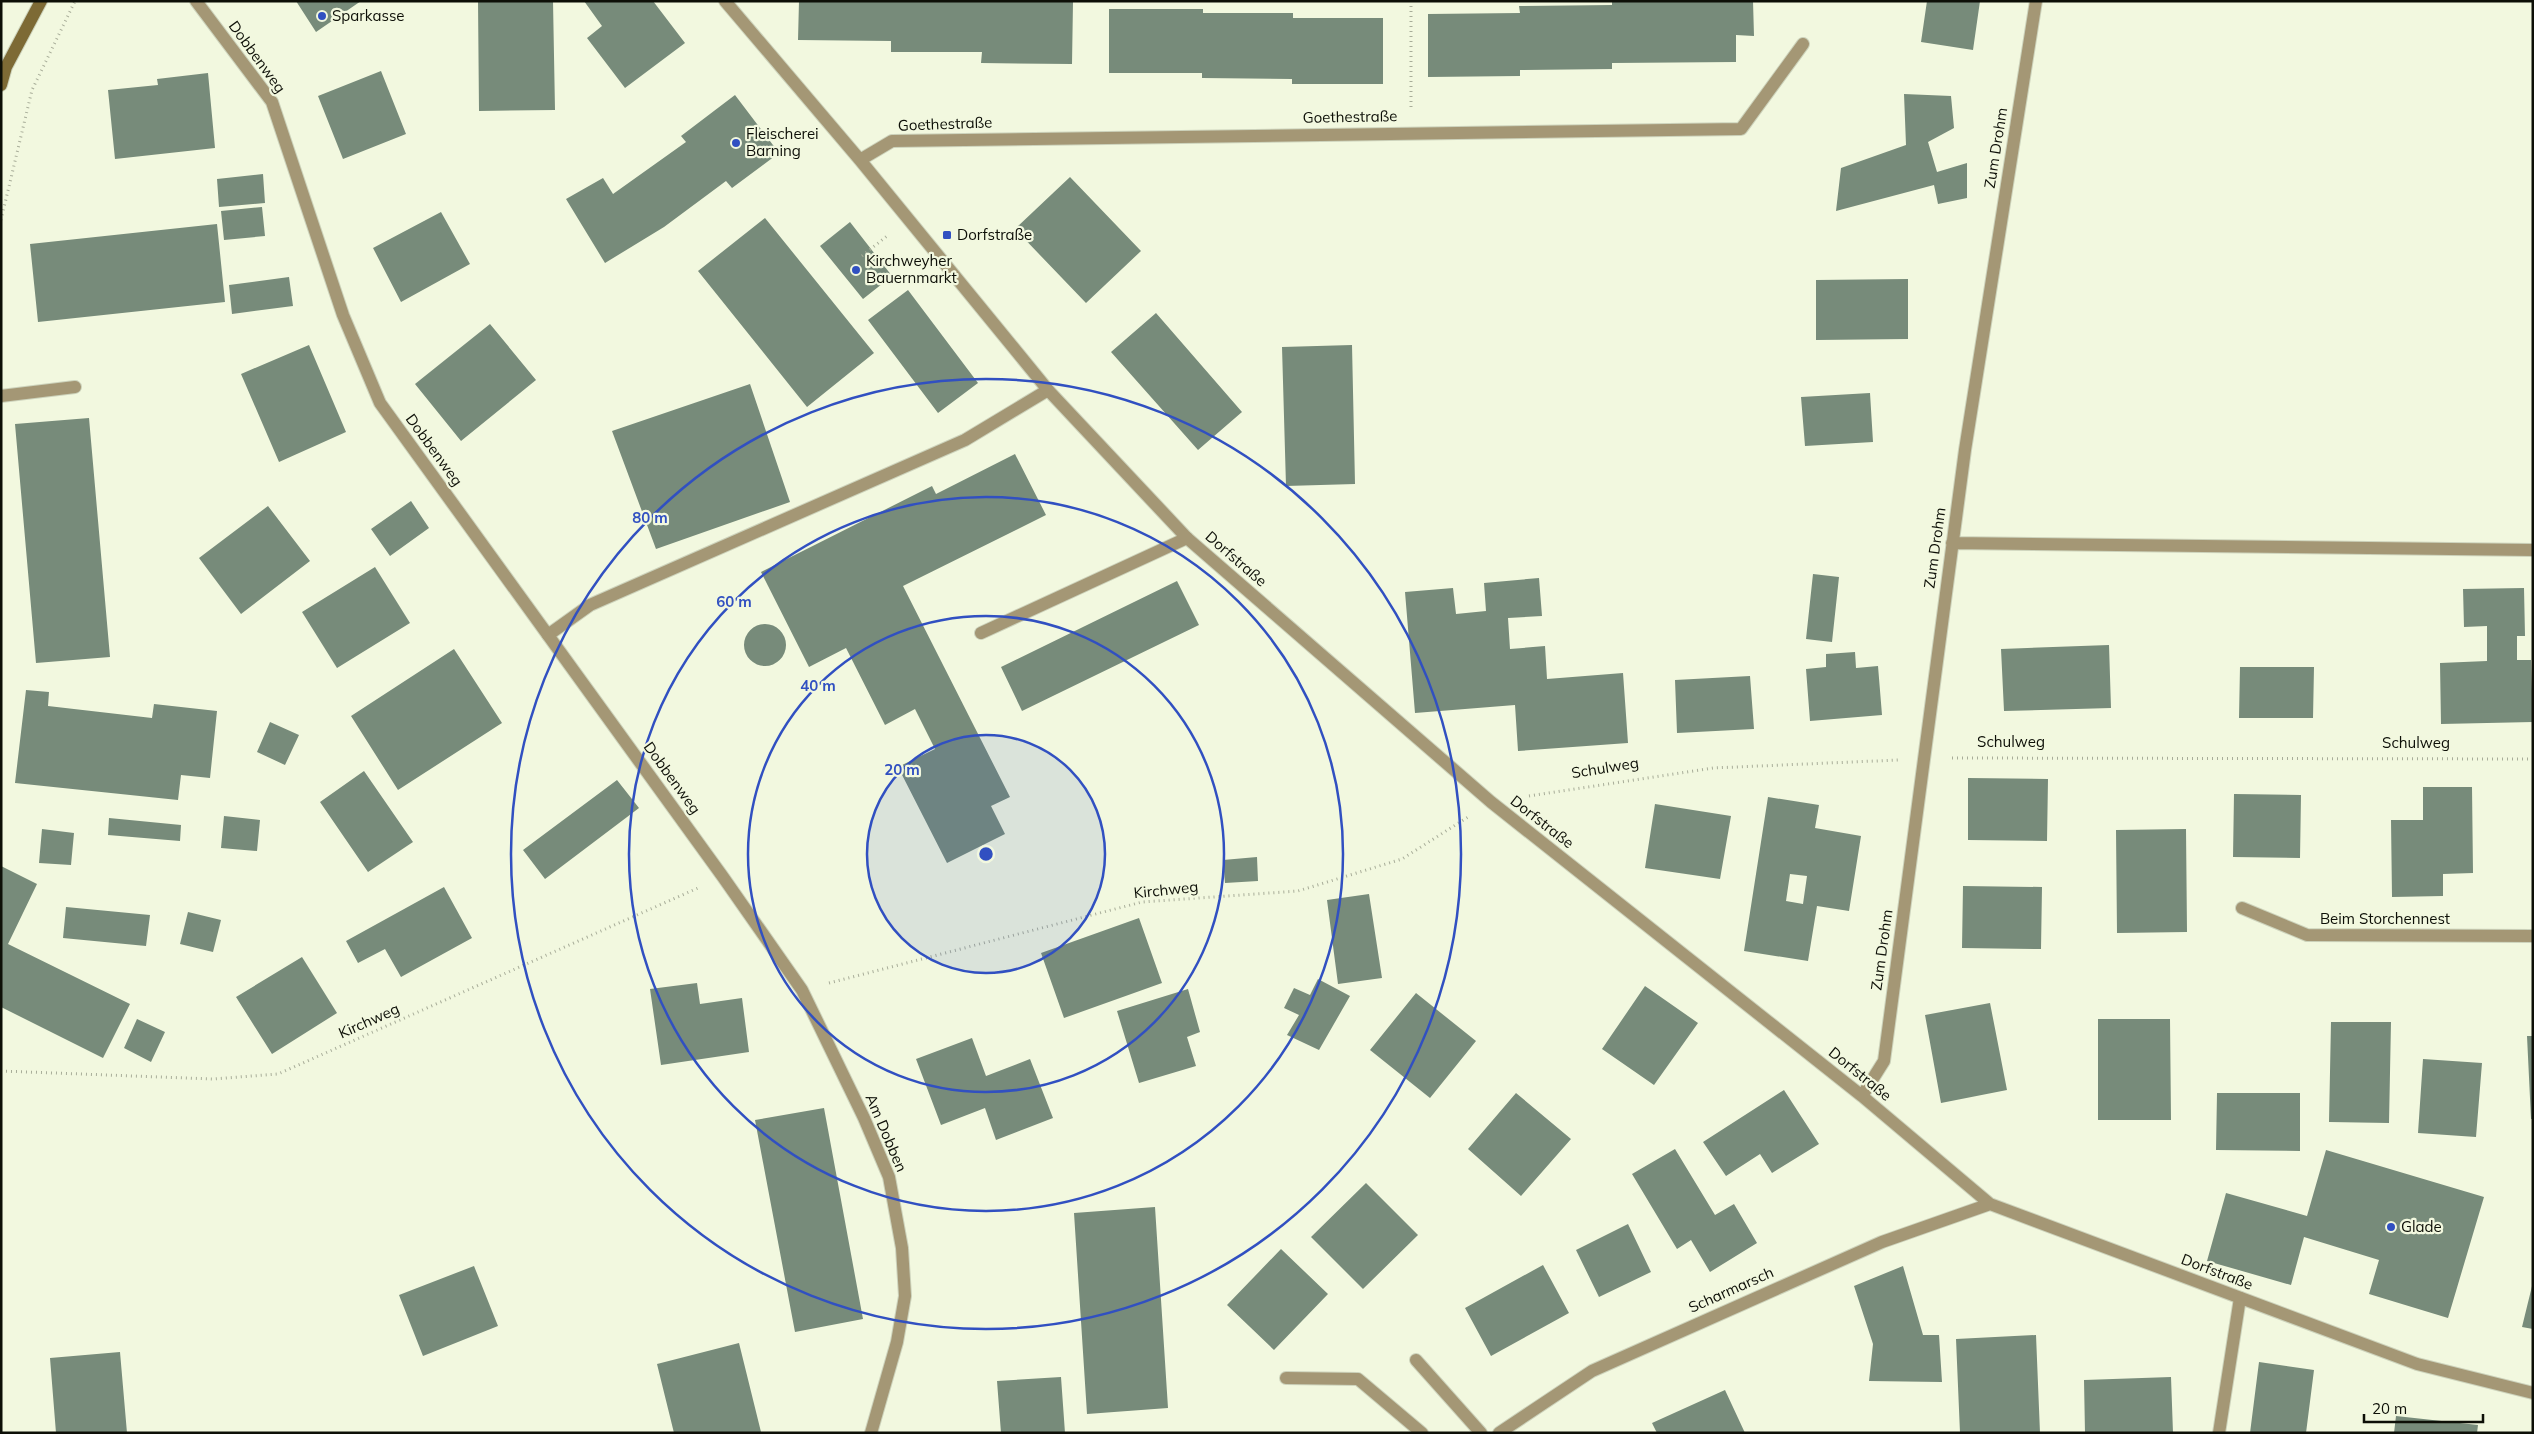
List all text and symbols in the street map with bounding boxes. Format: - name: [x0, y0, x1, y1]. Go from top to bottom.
- place label: Sparkasse: [332, 6, 404, 25]
- marker: Sparkasse: [316, 10, 328, 22]
- street label: Dobbenweg: [225, 17, 290, 97]
- street label: Goethestraße: [1303, 106, 1397, 127]
- street label: Zum Drohm: [1980, 106, 2011, 190]
- street label: Goethestraße: [897, 112, 993, 135]
- place label: Fleischerei Barning: [746, 124, 819, 160]
- marker: Fleischerei Barning: [730, 137, 742, 149]
- place label: Dorfstraße: [957, 225, 1032, 244]
- marker: Dorfstraße: [941, 229, 953, 241]
- place label: Kirchweyher Bauernmarkt: [866, 251, 957, 287]
- marker: Kirchweyher Bauernmarkt: [850, 264, 862, 276]
- street label: Dobbenweg: [402, 410, 467, 490]
- street label: Zum Drohm: [1919, 506, 1950, 590]
- text: 80 m: [632, 508, 668, 527]
- street label: Dorfstraße: [1202, 527, 1271, 590]
- text: 60 m: [716, 592, 752, 611]
- text: 40 m: [800, 676, 836, 695]
- street label: Schulweg: [1977, 732, 2045, 751]
- street label: Schulweg: [2382, 733, 2450, 752]
- street label: Dobbenweg: [640, 738, 705, 818]
- street label: Schulweg: [1570, 753, 1640, 782]
- text: 20 m: [884, 760, 920, 779]
- street label: Dorfstraße: [1507, 791, 1578, 852]
- centre of rings: [977, 845, 995, 863]
- street label: Kirchweg: [1133, 877, 1199, 902]
- street label: Zum Drohm: [1866, 908, 1897, 992]
- street label: Beim Storchennest: [2320, 909, 2450, 928]
- street label: Kirchweg: [335, 999, 402, 1042]
- street label: Dorfstraße: [1825, 1043, 1896, 1105]
- street label: Am Dobben: [862, 1091, 911, 1175]
- place label: Glade: [2401, 1217, 2442, 1236]
- marker: Glade: [2385, 1221, 2397, 1233]
- street label: Dorfstraße: [2179, 1249, 2256, 1294]
- street label: Scharmarsch: [1685, 1262, 1776, 1317]
- scale bar: [2364, 1392, 2483, 1424]
- text: 20 m: [2372, 1399, 2407, 1418]

